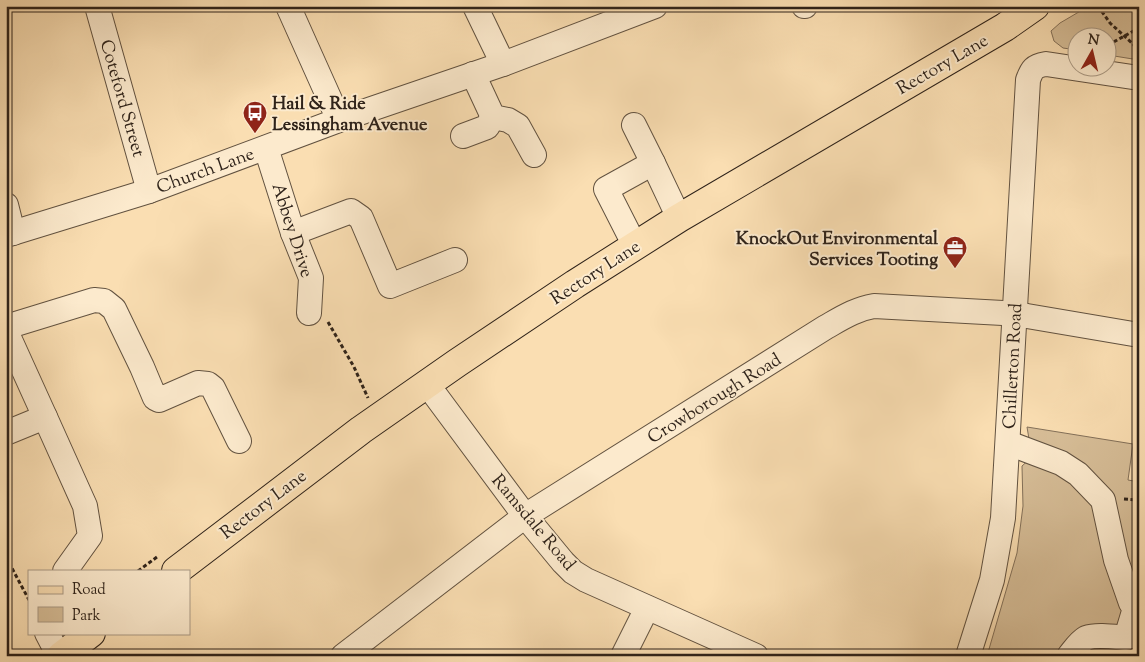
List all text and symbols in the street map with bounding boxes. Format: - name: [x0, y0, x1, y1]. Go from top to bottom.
- north arrow: [1068, 28, 1118, 78]
- street label: Rectory Lane: [892, 29, 994, 103]
- text: N: [1087, 30, 1100, 52]
- street label: Coteford Street: [92, 37, 150, 160]
- place label: Hail & Ride Lessingham Avenue: [272, 92, 428, 139]
- bus stop icon: Hail & Ride Lessingham Avenue: [242, 100, 268, 134]
- street label: Church Lane: [153, 142, 258, 202]
- street label: Abbey Drive: [264, 180, 319, 281]
- place label: KnockOut Environmental Services Tooting: [736, 227, 939, 274]
- street label: Rectory Lane: [546, 235, 646, 312]
- office icon: KnockOut Environmental Services Tooting: [942, 235, 968, 269]
- street label: Chillerton Road: [998, 302, 1030, 430]
- street label: Crowborough Road: [643, 348, 787, 452]
- street label: Rectory Lane: [215, 464, 313, 547]
- street label: Ramsdale Road: [484, 469, 581, 577]
- legend: [28, 570, 190, 634]
- text: Road: [72, 580, 106, 601]
- text: Park: [72, 606, 101, 627]

